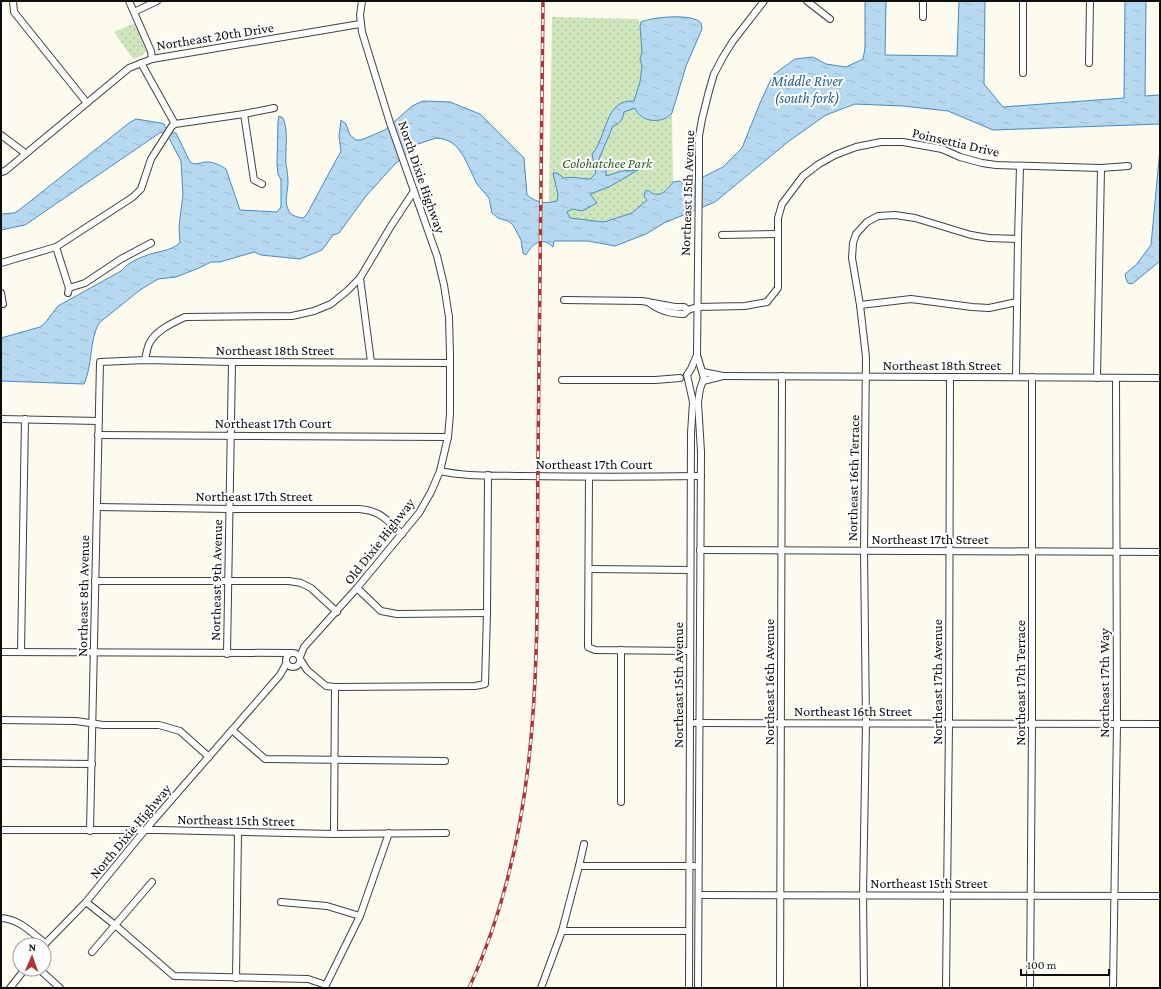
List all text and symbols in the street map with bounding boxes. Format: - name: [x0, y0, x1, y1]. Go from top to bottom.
- street label: Northeast 20th Drive: [155, 19, 275, 53]
- water label: Middle River (south fork): [770, 73, 844, 107]
- street label: North Dixie Highway: [395, 119, 449, 236]
- street label: Poinsettia Drive: [911, 124, 1001, 160]
- street label: Northeast 15th Avenue: [677, 130, 697, 256]
- park label: Colohatchee Park: [562, 155, 653, 171]
- street label: Northeast 18th Street: [216, 342, 335, 358]
- street label: Northeast 18th Street: [883, 357, 1002, 373]
- street label: Northeast 17th Court: [215, 415, 332, 431]
- street label: Northeast 16th Terrace: [844, 415, 862, 541]
- street label: Northeast 17th Court: [536, 456, 653, 472]
- street label: Northeast 17th Street: [195, 488, 313, 504]
- street label: Old Dixie Highway: [340, 494, 418, 587]
- street label: Northeast 9th Avenue: [207, 519, 225, 641]
- street label: Northeast 17th Street: [871, 531, 989, 547]
- street label: Northeast 8th Avenue: [74, 535, 92, 657]
- street label: Northeast 16th Avenue: [761, 619, 777, 745]
- street label: Northeast 17th Avenue: [929, 619, 945, 745]
- street label: Northeast 17th Terrace: [1012, 620, 1028, 746]
- street label: Northeast 15th Avenue: [670, 622, 686, 748]
- street label: Northeast 17th Way: [1096, 628, 1112, 738]
- street label: Northeast 16th Street: [794, 703, 912, 719]
- street label: North Dixie Highway: [86, 780, 174, 881]
- street label: Northeast 15th Street: [177, 811, 295, 829]
- street label: Northeast 15th Street: [870, 875, 988, 891]
- north arrow: [12, 937, 52, 977]
- text: N: [28, 941, 37, 953]
- scale bar: [1021, 951, 1109, 977]
- text: 100 m: [1027, 958, 1057, 972]

